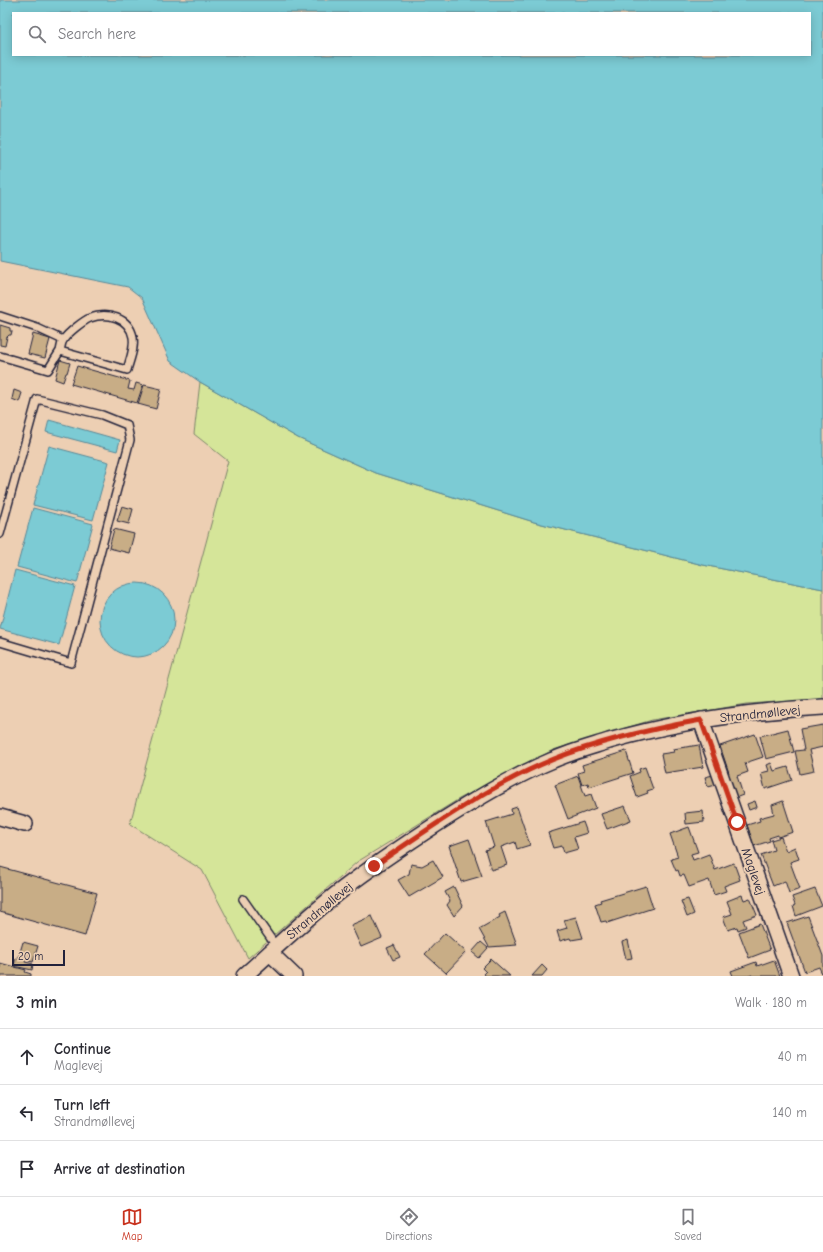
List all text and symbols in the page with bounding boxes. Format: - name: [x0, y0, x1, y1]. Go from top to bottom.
- search box: [12, 12, 811, 56]
- icon: search: [26, 23, 48, 45]
- text: Search here: [58, 25, 136, 43]
- street label: Strandmøllevej: [719, 702, 801, 725]
- route start: [728, 813, 746, 831]
- street label: Maglevej: [739, 846, 769, 897]
- route end: [365, 857, 383, 875]
- street label: Strandmøllevej: [283, 879, 355, 942]
- scale bar: [12, 948, 65, 967]
- text: 20 m: [18, 950, 43, 963]
- text: 3 min: [16, 993, 57, 1012]
- text: Walk · 180 m: [735, 995, 807, 1010]
- text: Continue: [54, 1040, 111, 1058]
- icon: ahead: [16, 1046, 38, 1068]
- text: 40 m: [778, 1049, 807, 1064]
- text: Maglevej: [54, 1058, 103, 1073]
- text: Turn left: [54, 1096, 110, 1114]
- icon: left: [16, 1102, 38, 1124]
- text: 140 m: [773, 1105, 807, 1120]
- text: Strandmøllevej: [54, 1114, 135, 1129]
- icon: arrive: [16, 1158, 38, 1180]
- text: Arrive at destination: [54, 1160, 185, 1178]
- tab: Map: [121, 1206, 143, 1243]
- tab: Directions: [385, 1206, 432, 1243]
- tab: Saved: [674, 1206, 702, 1243]

